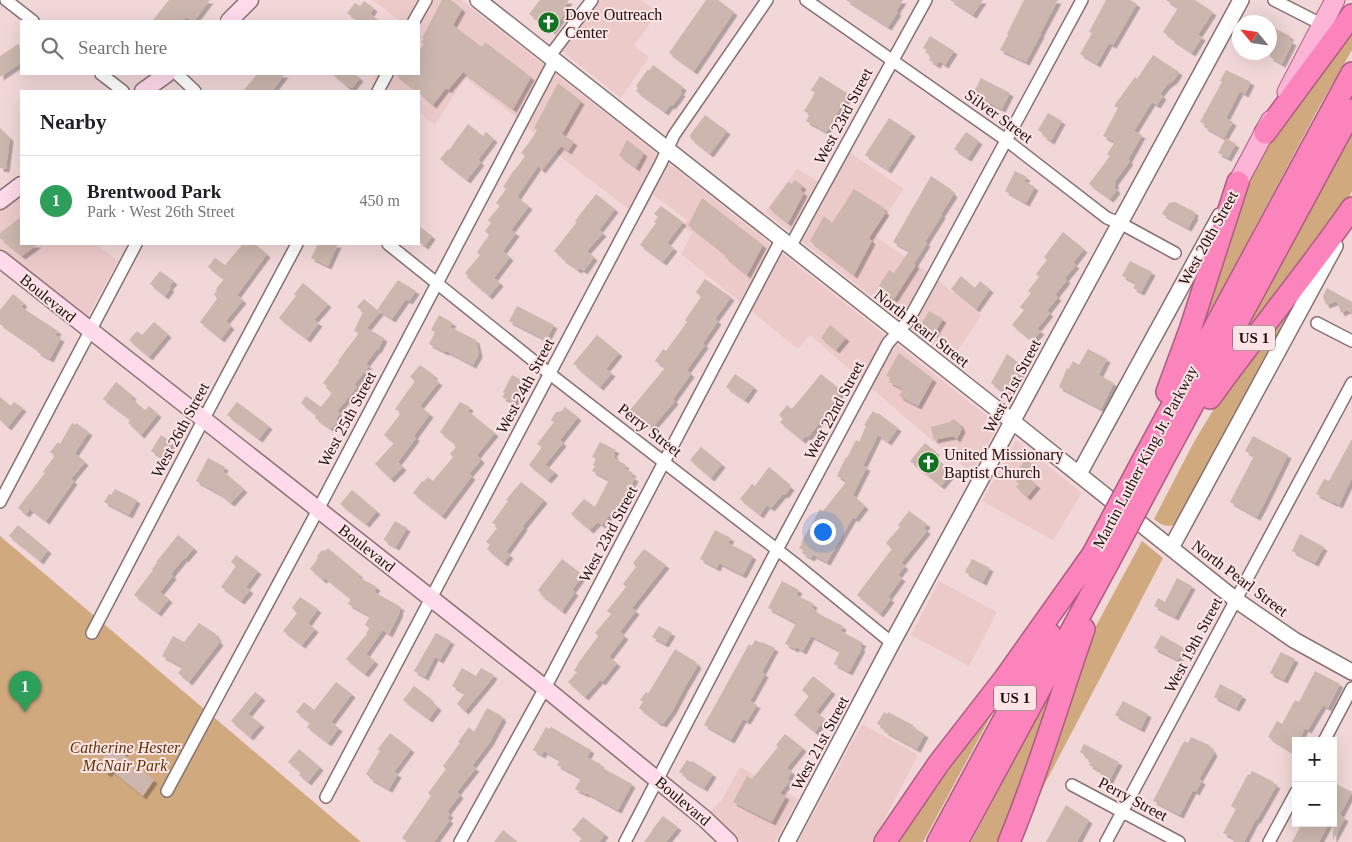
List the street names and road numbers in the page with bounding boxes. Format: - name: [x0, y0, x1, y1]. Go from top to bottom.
- street label: West 23rd Street: [811, 65, 876, 167]
- street label: Silver Street: [962, 86, 1037, 147]
- street label: West 20th Street: [1175, 187, 1241, 288]
- street label: Boulevard: [17, 270, 79, 326]
- street label: North Pearl Street: [871, 286, 973, 371]
- road number: US 1: [1233, 326, 1275, 350]
- street label: West 24th Street: [493, 335, 557, 437]
- street label: West 21st Street: [980, 336, 1044, 436]
- street label: West 22nd Street: [801, 357, 867, 462]
- street label: Martin Luther King Jr. Parkway: [1089, 363, 1201, 552]
- street label: West 25th Street: [315, 368, 379, 470]
- street label: West 26th Street: [148, 379, 212, 481]
- street label: Perry Street: [614, 400, 686, 461]
- street label: West 23rd Street: [576, 483, 641, 585]
- street label: Boulevard: [336, 521, 398, 575]
- street label: North Pearl Street: [1189, 536, 1292, 620]
- street label: West 19th Street: [1161, 594, 1225, 696]
- road number: US 1: [994, 686, 1036, 710]
- street label: West 21st Street: [788, 693, 852, 793]
- street label: Boulevard: [652, 773, 714, 829]
- street label: Perry Street: [1095, 774, 1171, 825]

